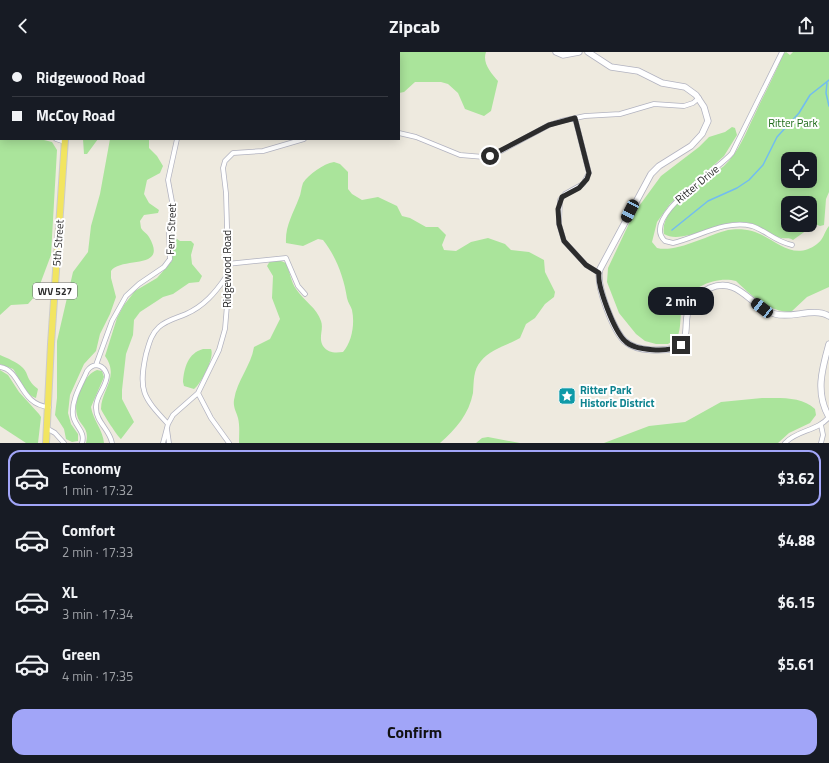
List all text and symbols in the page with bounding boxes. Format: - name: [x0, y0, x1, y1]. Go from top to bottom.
- text: Zipcab: [389, 13, 440, 40]
- icon: back: [12, 15, 34, 37]
- icon: share: [795, 15, 817, 37]
- text: Ridgewood Road: [36, 66, 145, 89]
- text: McCoy Road: [36, 104, 115, 127]
- park label: Ritter Park: [768, 115, 819, 131]
- route start: [481, 147, 499, 165]
- map controls: [781, 152, 817, 232]
- button: locate: [781, 152, 817, 188]
- street label: Ritter Drive: [672, 161, 723, 207]
- button: layers: [781, 196, 817, 232]
- car: [619, 198, 641, 224]
- street label: Fern Street: [162, 203, 180, 255]
- street label: 5th Street: [48, 219, 68, 267]
- street label: Ridgewood Road: [219, 230, 235, 308]
- road number: WV 527: [33, 283, 77, 299]
- callout: 2 min: [648, 287, 714, 315]
- text: 2 min: [665, 291, 697, 311]
- car: [749, 296, 775, 320]
- route end: [672, 336, 690, 354]
- place label: Ritter Park Historic District: [580, 382, 654, 411]
- place icon: Ritter Park Historic District: [557, 386, 577, 406]
- text: Economy: [62, 457, 121, 480]
- icon: car: [14, 460, 50, 496]
- text: $3.62: [778, 467, 815, 490]
- text: 1 min · 17:32: [62, 480, 133, 500]
- text: Comfort: [62, 519, 115, 542]
- icon: car: [14, 522, 50, 558]
- text: $4.88: [778, 529, 815, 552]
- text: 2 min · 17:33: [62, 542, 133, 562]
- text: XL: [62, 581, 78, 604]
- icon: car: [14, 584, 50, 620]
- text: $6.15: [778, 591, 815, 614]
- text: 3 min · 17:34: [62, 604, 133, 624]
- text: Green: [62, 643, 100, 666]
- icon: car: [14, 646, 50, 682]
- text: $5.61: [778, 653, 815, 676]
- text: 4 min · 17:35: [62, 666, 133, 686]
- button: Confirm: [12, 709, 817, 755]

